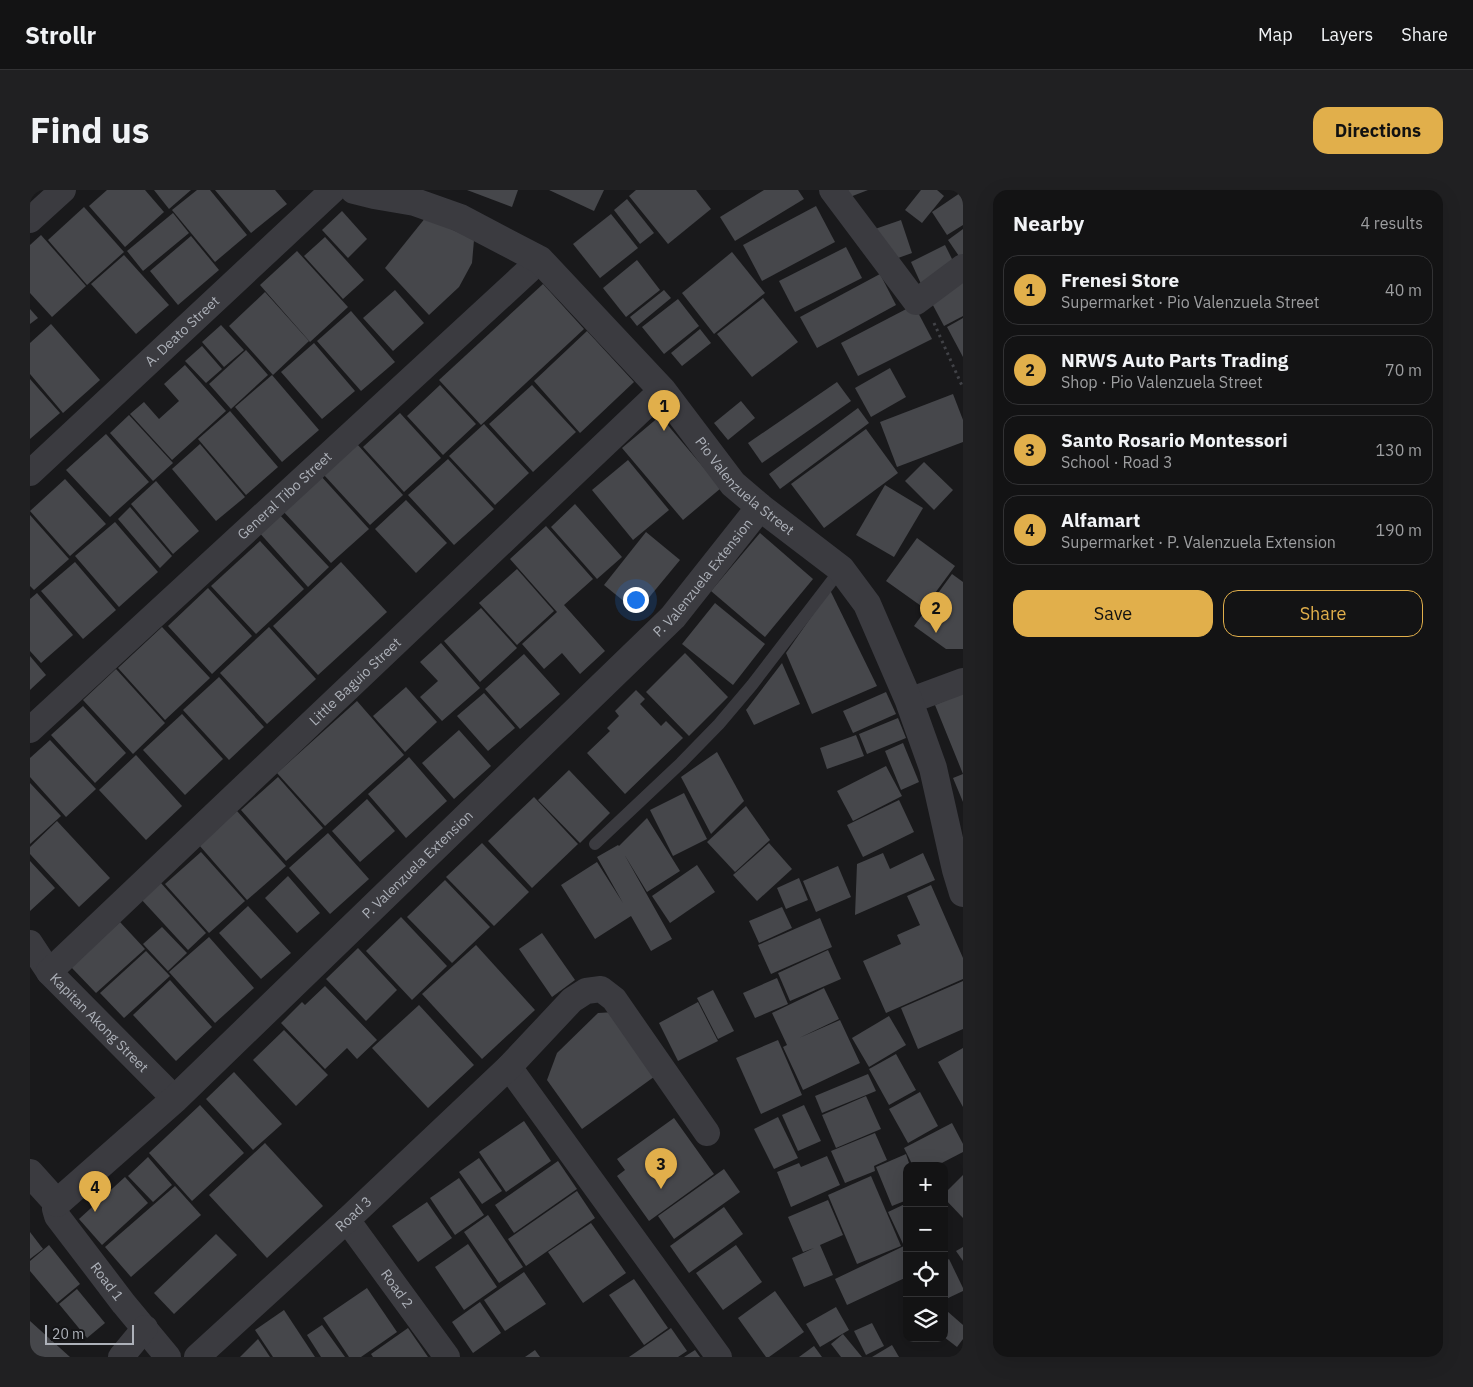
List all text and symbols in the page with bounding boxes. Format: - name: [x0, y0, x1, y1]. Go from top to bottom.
- text: Strollr: [25, 19, 96, 51]
- text: Map: [1258, 23, 1293, 46]
- text: Layers: [1321, 23, 1373, 46]
- text: Share: [1401, 23, 1448, 46]
- text: Find us: [30, 107, 149, 153]
- button: Directions: [1313, 107, 1443, 154]
- text: Nearby: [1013, 209, 1084, 237]
- text: 4 results: [1360, 213, 1423, 233]
- text: Frenesi Store: [1061, 268, 1179, 292]
- text: 1: [1025, 280, 1035, 300]
- text: 40 m: [1385, 280, 1422, 300]
- street label: A. Deato Street: [141, 292, 223, 370]
- text: Supermarket · Pio Valenzuela Street: [1061, 292, 1319, 312]
- text: NRWS Auto Parts Trading: [1061, 348, 1288, 372]
- text: 2: [1025, 360, 1035, 380]
- text: 70 m: [1385, 360, 1422, 380]
- text: Shop · Pio Valenzuela Street: [1061, 372, 1263, 392]
- pin: 1: [648, 390, 680, 431]
- text: Santo Rosario Montessori: [1061, 428, 1288, 452]
- street label: Pio Valenzuela Street: [691, 433, 798, 539]
- text: 3: [1025, 440, 1035, 460]
- text: 130 m: [1375, 440, 1422, 460]
- street label: General Tibo Street: [233, 448, 335, 543]
- text: School · Road 3: [1061, 452, 1173, 472]
- text: Alfamart: [1061, 508, 1140, 532]
- street label: P. Valenzuela Extension: [649, 515, 757, 641]
- text: 4: [1025, 520, 1035, 540]
- text: 190 m: [1375, 520, 1422, 540]
- text: Supermarket · P. Valenzuela Extension: [1061, 532, 1336, 552]
- your location: [623, 587, 649, 613]
- button: Save: [1013, 590, 1213, 637]
- button: Share: [1223, 590, 1423, 637]
- pin: 2: [920, 592, 952, 633]
- street label: Little Baguio Street: [305, 634, 405, 729]
- street label: P. Valenzuela Extension: [358, 806, 477, 922]
- street label: Kapitan Akong Street: [46, 969, 152, 1076]
- pin: 3: [645, 1148, 677, 1189]
- map controls: [903, 1162, 948, 1342]
- button: +: [903, 1162, 948, 1207]
- pin: 4: [79, 1171, 111, 1212]
- street label: Road 3: [331, 1192, 376, 1235]
- button: −: [903, 1207, 948, 1252]
- button: locate: [903, 1252, 948, 1297]
- street label: Road 1: [86, 1259, 127, 1304]
- street label: Road 2: [377, 1266, 417, 1312]
- button: layers: [903, 1297, 948, 1342]
- scale bar: [45, 1322, 134, 1345]
- text: 20 m: [52, 1325, 84, 1343]

